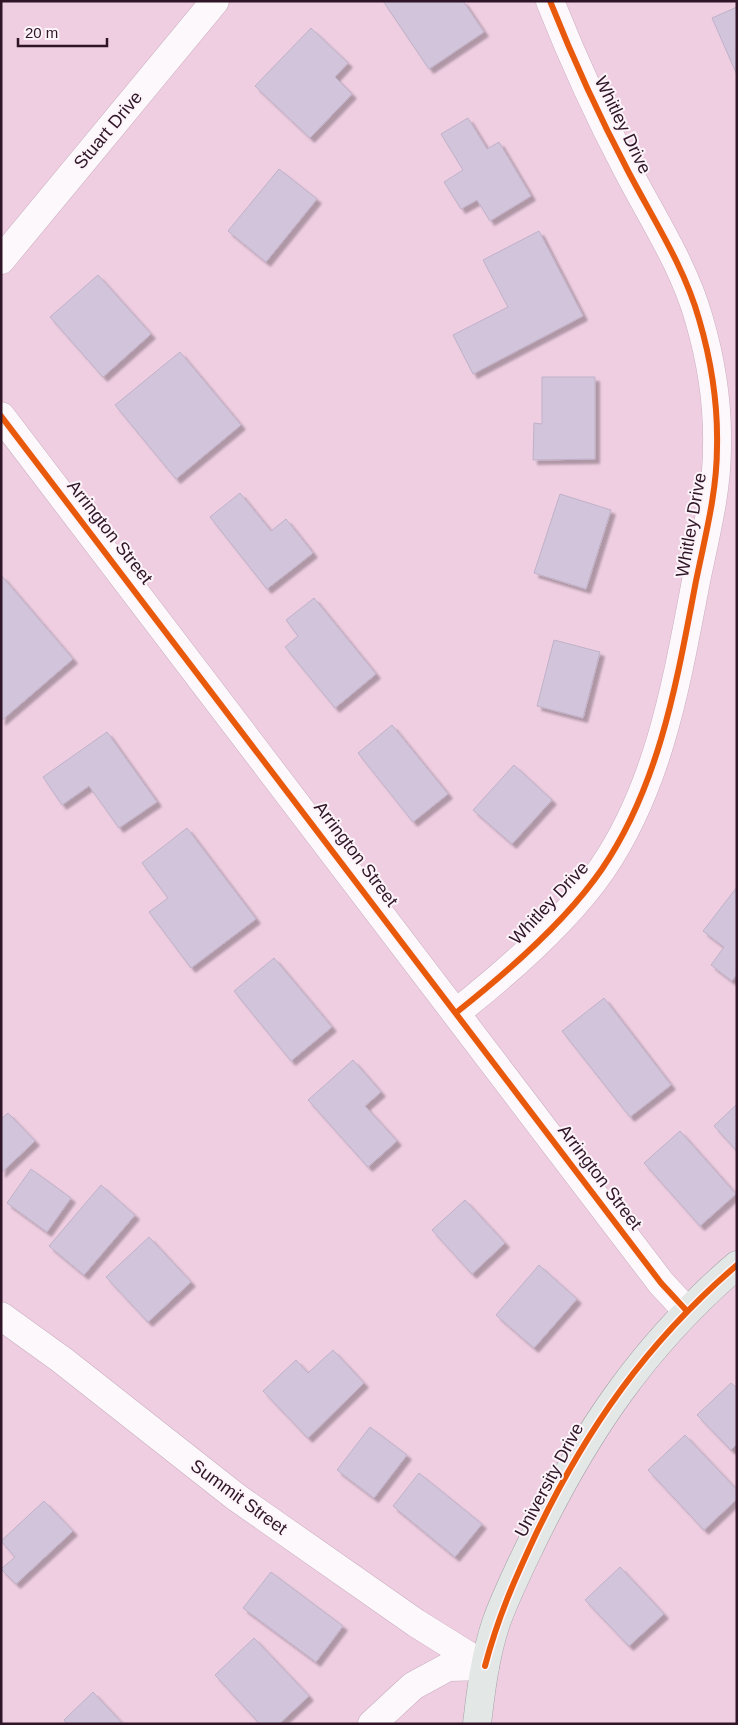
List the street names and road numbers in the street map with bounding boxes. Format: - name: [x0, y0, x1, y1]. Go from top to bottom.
- street label: Whitley Drive: [591, 73, 655, 177]
- street label: Stuart Drive: [70, 87, 146, 173]
- street label: Whitley Drive: [672, 471, 710, 579]
- street label: Arrington Street: [63, 476, 157, 588]
- street label: Arrington Street: [310, 798, 402, 910]
- street label: Whitley Drive: [506, 857, 592, 949]
- street label: Arrington Street: [554, 1121, 646, 1233]
- street label: University Drive: [511, 1420, 587, 1540]
- street label: Summit Street: [187, 1455, 291, 1539]

